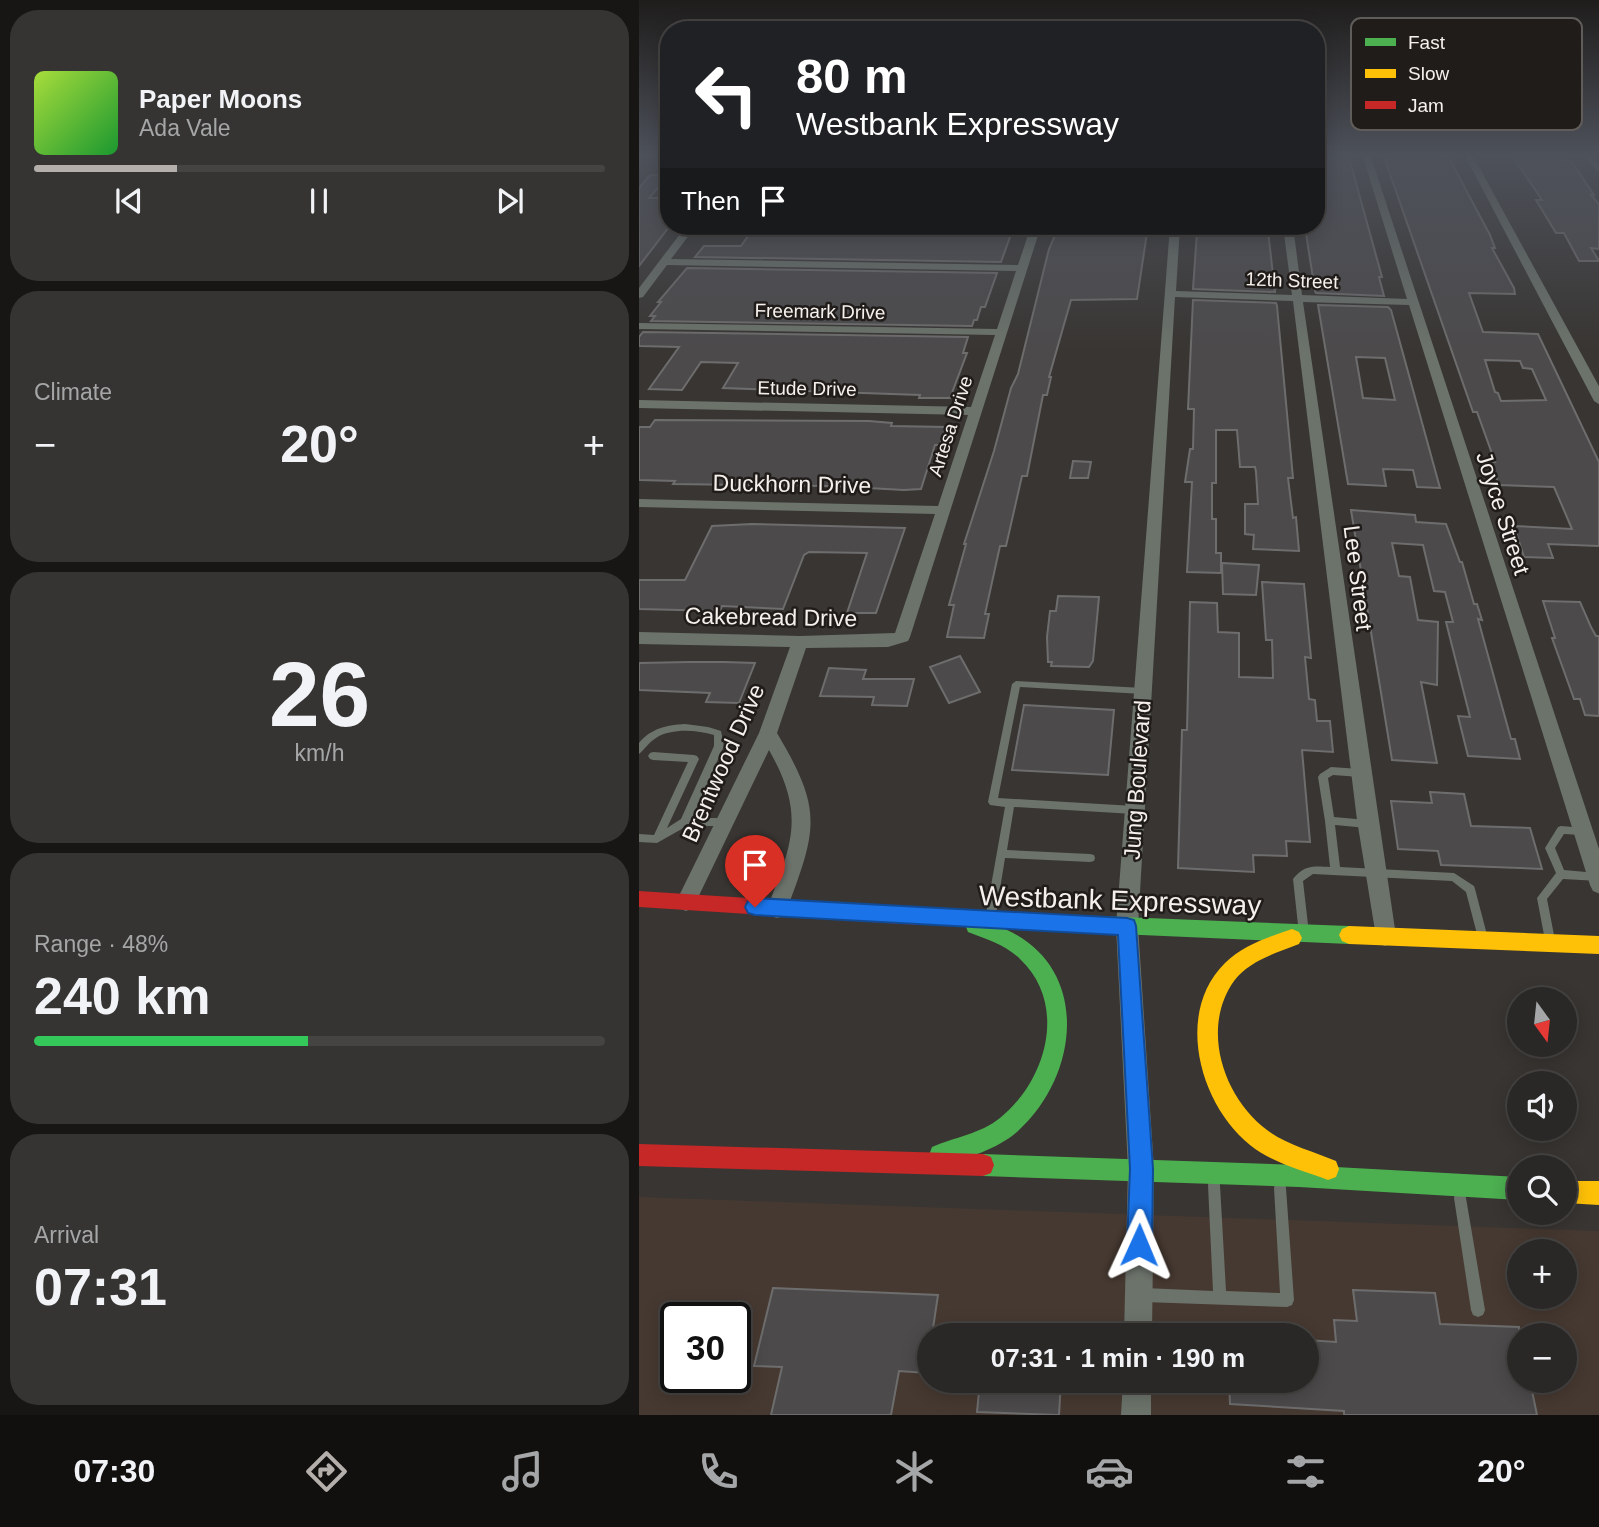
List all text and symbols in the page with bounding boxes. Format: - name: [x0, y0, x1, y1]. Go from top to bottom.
- legend: [1351, 18, 1582, 130]
- text: Fast: [1408, 32, 1446, 53]
- icon: left: [681, 49, 772, 140]
- text: 80 m: [796, 49, 908, 103]
- text: Slow: [1408, 63, 1449, 84]
- text: Paper Moons: [139, 84, 302, 114]
- text: Jam: [1408, 95, 1444, 116]
- text: Westbank Expressway: [796, 106, 1119, 142]
- text: Ada Vale: [139, 115, 231, 141]
- icon: previous: [110, 182, 148, 220]
- icon: pause: [300, 182, 338, 220]
- icon: next: [491, 182, 529, 220]
- icon: arrive: [754, 182, 792, 220]
- text: Then: [681, 186, 740, 216]
- street label: 12th Street: [1245, 268, 1340, 293]
- street label: Freemark Drive: [754, 300, 886, 323]
- street label: Artesa Drive: [924, 373, 977, 479]
- street label: Etude Drive: [757, 377, 857, 400]
- text: Climate: [34, 379, 112, 405]
- text: 20°: [280, 415, 359, 473]
- text: −: [34, 424, 56, 466]
- text: +: [583, 424, 605, 466]
- street label: Joyce Street: [1471, 448, 1535, 578]
- street label: Duckhorn Drive: [713, 470, 871, 498]
- street label: Lee Street: [1339, 524, 1377, 633]
- street label: Cakebread Drive: [684, 602, 858, 632]
- text: 26: [269, 644, 370, 745]
- street label: Brentwood Drive: [677, 680, 769, 846]
- street label: Jung Boulevard: [1118, 699, 1156, 861]
- text: km/h: [295, 740, 344, 766]
- pin: [725, 835, 785, 907]
- icon: arrive: [736, 846, 774, 884]
- street label: Westbank Expressway: [978, 880, 1262, 921]
- text: Range · 48%: [34, 931, 168, 957]
- text: 240 km: [34, 967, 210, 1025]
- north arrow: [1507, 987, 1577, 1057]
- map controls: [1507, 987, 1577, 1393]
- button: sound: [1507, 1071, 1577, 1141]
- button: search: [1507, 1155, 1577, 1225]
- position arrow: [1102, 1208, 1176, 1282]
- text: Arrival: [34, 1222, 99, 1248]
- button: +: [1507, 1239, 1577, 1309]
- text: 07:31: [34, 1258, 167, 1316]
- speed limit sign: 30: [660, 1302, 751, 1393]
- button: −: [1507, 1323, 1577, 1393]
- text: 07:31 · 1 min · 190 m: [991, 1343, 1245, 1373]
- icon: directions: [302, 1447, 351, 1496]
- icon: music: [498, 1447, 547, 1496]
- icon: phone: [694, 1447, 743, 1496]
- icon: climate: [890, 1447, 939, 1496]
- icon: car: [1085, 1447, 1134, 1496]
- icon: filters: [1281, 1447, 1330, 1496]
- text: 07:30: [73, 1453, 155, 1489]
- text: 20°: [1477, 1453, 1526, 1489]

